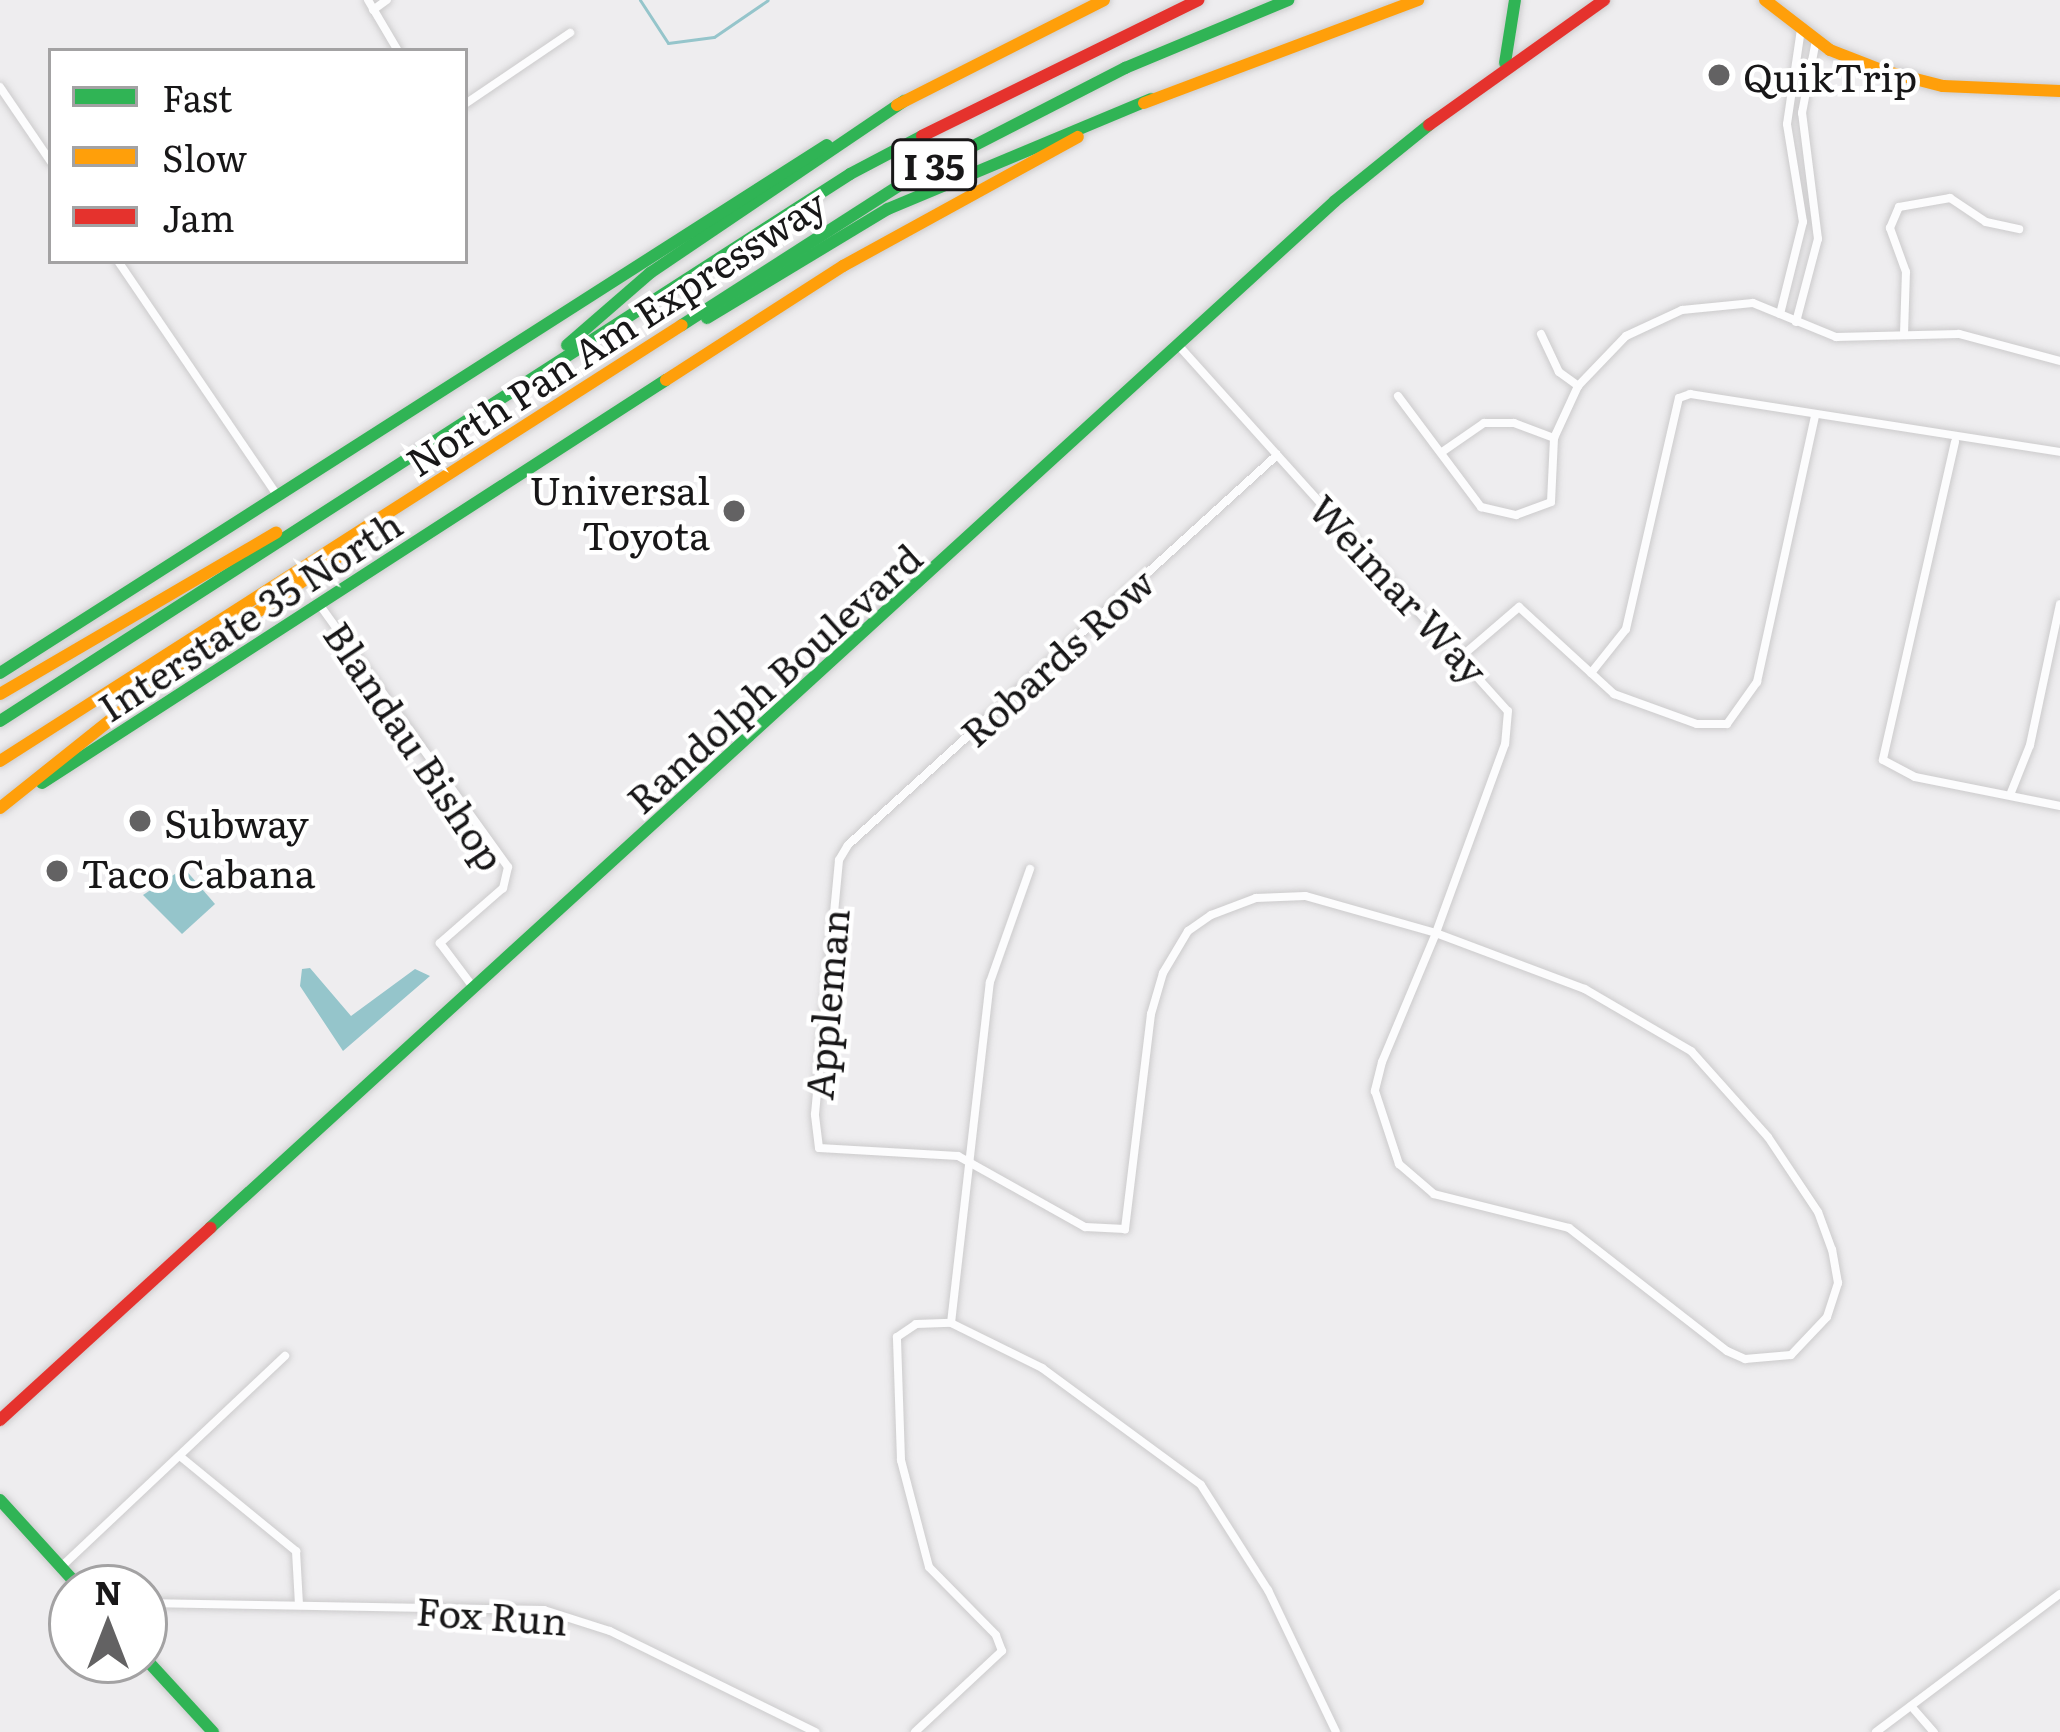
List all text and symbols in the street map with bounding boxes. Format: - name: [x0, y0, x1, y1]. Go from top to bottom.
- legend: [48, 48, 468, 264]
- place label: QuikTrip: [1743, 52, 1917, 98]
- marker: QuikTrip: [1706, 62, 1732, 88]
- text: Fast: [162, 70, 232, 123]
- text: Slow: [162, 130, 247, 183]
- road number: I 35: [889, 135, 979, 195]
- street label: North Pan Am Expressway: [397, 178, 833, 484]
- text: Jam: [162, 190, 235, 243]
- place label: Universal Toyota: [529, 466, 710, 557]
- street label: Weimar Way: [1301, 484, 1499, 692]
- street label: Interstate 35 North: [89, 498, 409, 730]
- marker: Universal Toyota: [721, 498, 747, 524]
- street label: Randolph Boulevard: [616, 532, 930, 822]
- street label: Robards Row: [950, 557, 1162, 755]
- street label: Blandau Bishop: [316, 612, 516, 878]
- place label: Subway: [164, 798, 309, 844]
- marker: Subway: [127, 808, 153, 834]
- place label: Taco Cabana: [81, 848, 316, 894]
- marker: Taco Cabana: [44, 858, 70, 884]
- street label: Appleman: [793, 906, 857, 1102]
- north arrow: [48, 1564, 168, 1684]
- text: N: [94, 1566, 122, 1615]
- street label: Fox Run: [415, 1585, 569, 1643]

